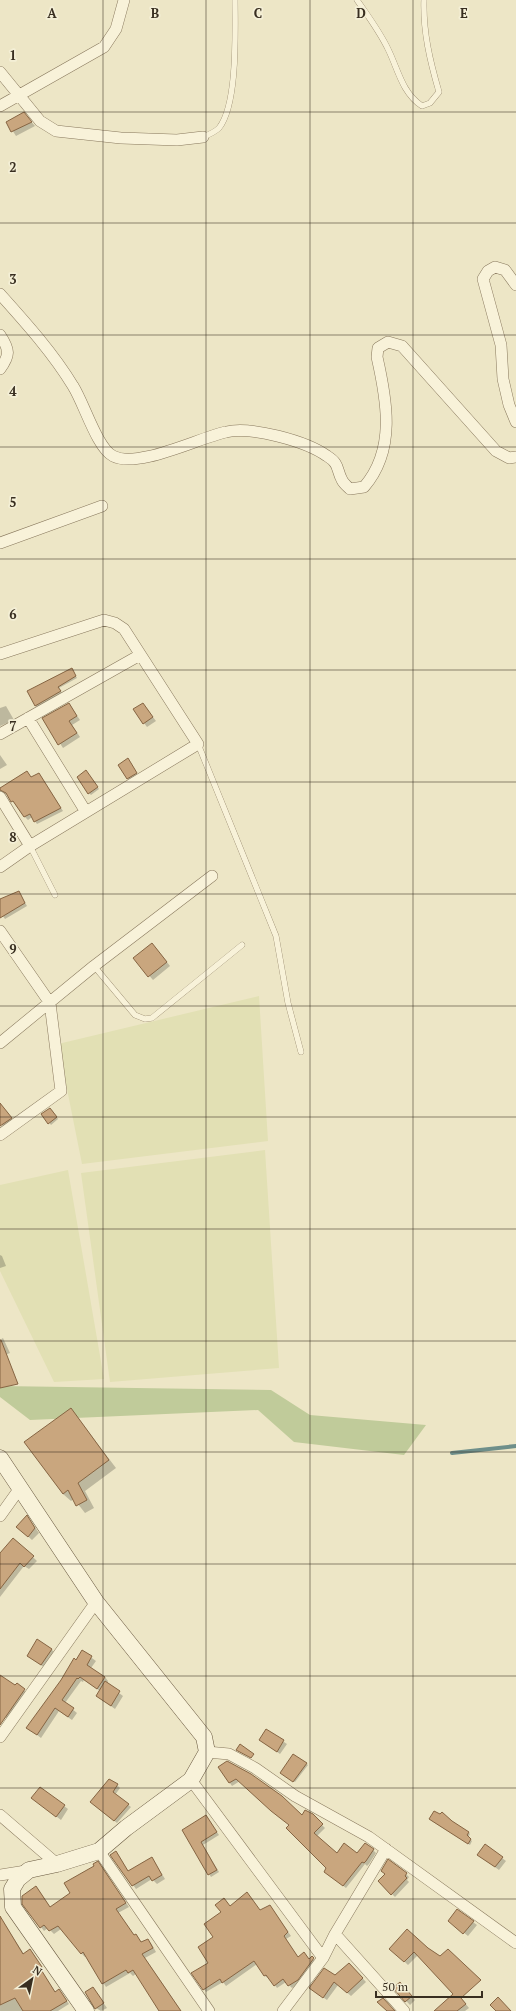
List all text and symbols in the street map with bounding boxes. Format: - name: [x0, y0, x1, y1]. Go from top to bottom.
- text: A: [47, 4, 57, 22]
- text: B: [151, 4, 159, 22]
- text: C: [254, 4, 262, 22]
- text: D: [356, 4, 366, 22]
- text: E: [460, 4, 468, 22]
- text: 1: [9, 46, 17, 64]
- text: 2: [9, 158, 17, 176]
- text: 3: [9, 270, 17, 288]
- text: 4: [9, 382, 17, 400]
- text: 5: [9, 493, 17, 511]
- text: 6: [9, 605, 17, 623]
- text: 7: [9, 717, 17, 735]
- text: 8: [9, 828, 17, 846]
- text: 9: [9, 940, 17, 958]
- north arrow: [12, 1959, 52, 1999]
- text: N: [30, 1962, 45, 1979]
- scale bar: [376, 1973, 482, 1999]
- text: 50 m: [382, 1979, 409, 1994]

